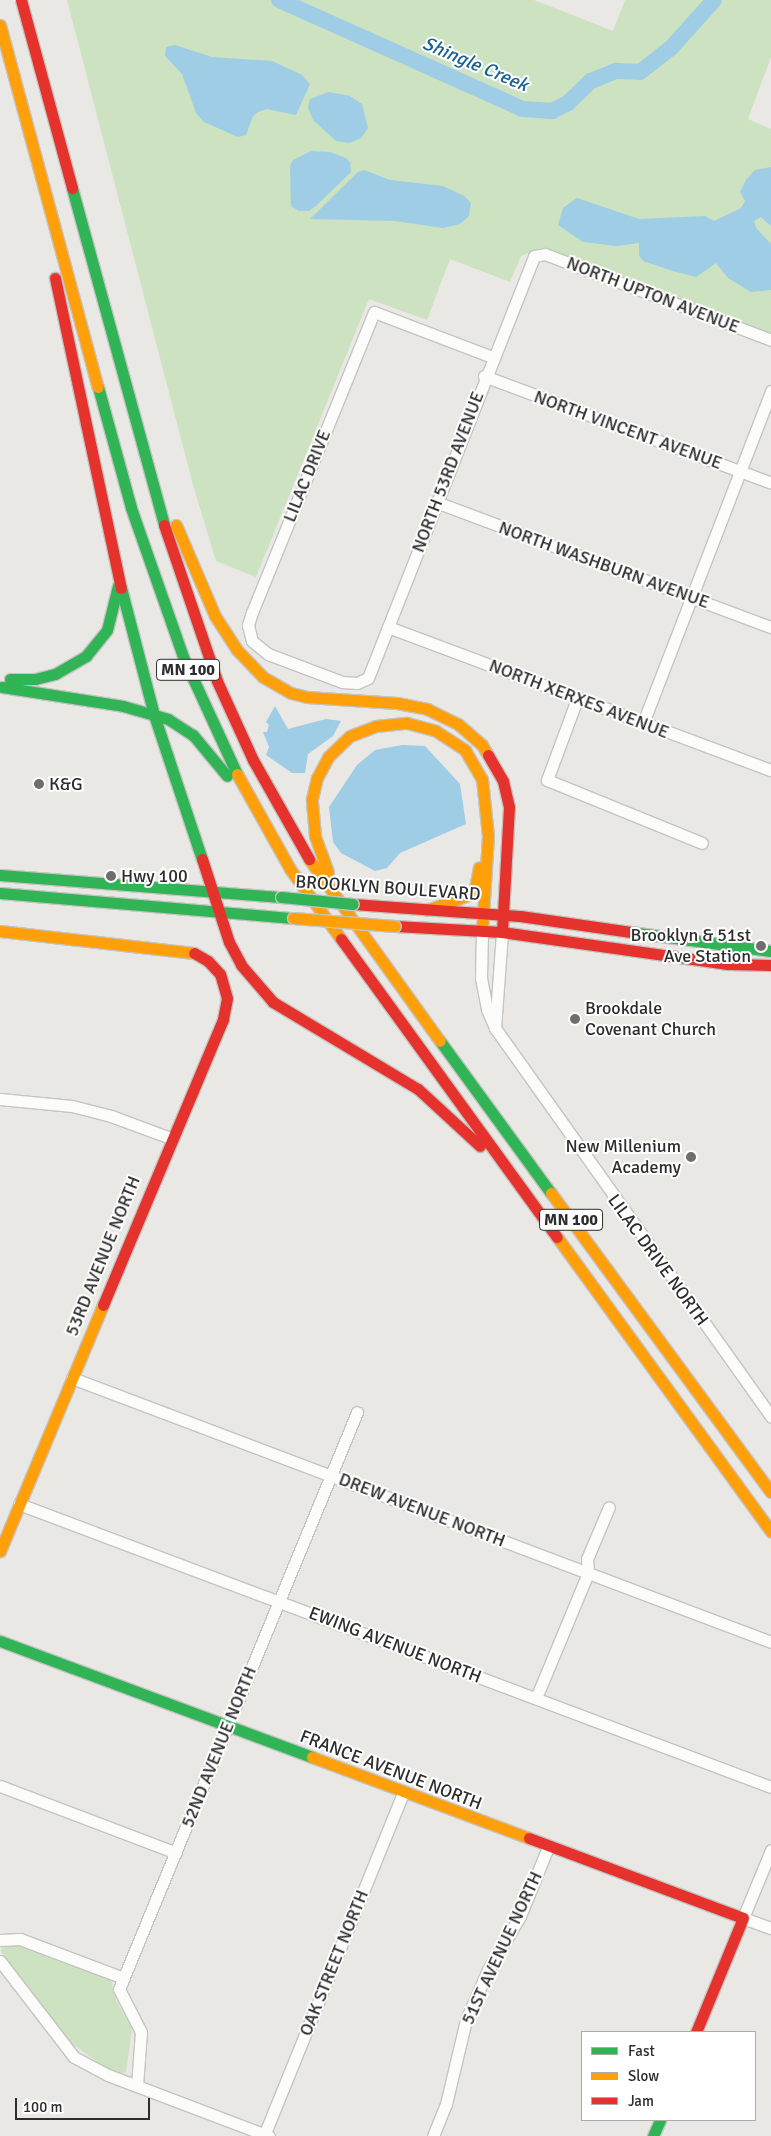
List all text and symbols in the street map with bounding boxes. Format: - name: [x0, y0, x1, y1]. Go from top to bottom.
- water label: Shingle Creek: [419, 33, 531, 97]
- street label: NORTH UPTON AVENUE: [564, 252, 742, 338]
- street label: NORTH VINCENT AVENUE: [531, 386, 725, 474]
- street label: NORTH 53RD AVENUE: [407, 389, 489, 555]
- street label: LILAC DRIVE: [279, 427, 335, 525]
- street label: NORTH WASHBURN AVENUE: [496, 517, 712, 613]
- street label: NORTH XERXES AVENUE: [486, 655, 672, 743]
- road number: MN 100: [156, 656, 220, 684]
- place label: K&G: [49, 773, 83, 795]
- marker: K&G: [33, 778, 45, 790]
- place label: Hwy 100: [121, 865, 188, 887]
- marker: Hwy 100: [105, 870, 117, 882]
- street label: BROOKLYN BOULEVARD: [295, 871, 481, 905]
- place label: Brooklyn & 51st Ave Station: [631, 925, 751, 968]
- marker: Brooklyn & 51st Ave Station: [755, 940, 767, 952]
- place label: Brookdale Covenant Church: [585, 998, 716, 1040]
- marker: Brookdale Covenant Church: [569, 1013, 581, 1025]
- place label: New Millenium Academy: [566, 1136, 681, 1178]
- marker: New Millenium Academy: [685, 1151, 697, 1163]
- street label: 53RD AVENUE NORTH: [61, 1173, 145, 1339]
- street label: LILAC DRIVE NORTH: [603, 1190, 713, 1330]
- road number: MN 100: [538, 1206, 604, 1234]
- street label: DREW AVENUE NORTH: [336, 1468, 508, 1552]
- street label: EWING AVENUE NORTH: [306, 1602, 484, 1688]
- street label: 52ND AVENUE NORTH: [177, 1663, 261, 1831]
- street label: FRANCE AVENUE NORTH: [297, 1725, 485, 1815]
- street label: 51ST AVENUE NORTH: [457, 1868, 547, 2028]
- street label: OAK STREET NORTH: [295, 1887, 373, 2039]
- legend: [581, 2031, 756, 2121]
- text: Fast: [628, 2042, 655, 2060]
- text: Slow: [628, 2067, 659, 2085]
- scale bar: [18, 2088, 152, 2120]
- text: Jam: [628, 2092, 654, 2110]
- text: 100 m: [23, 2098, 63, 2116]

